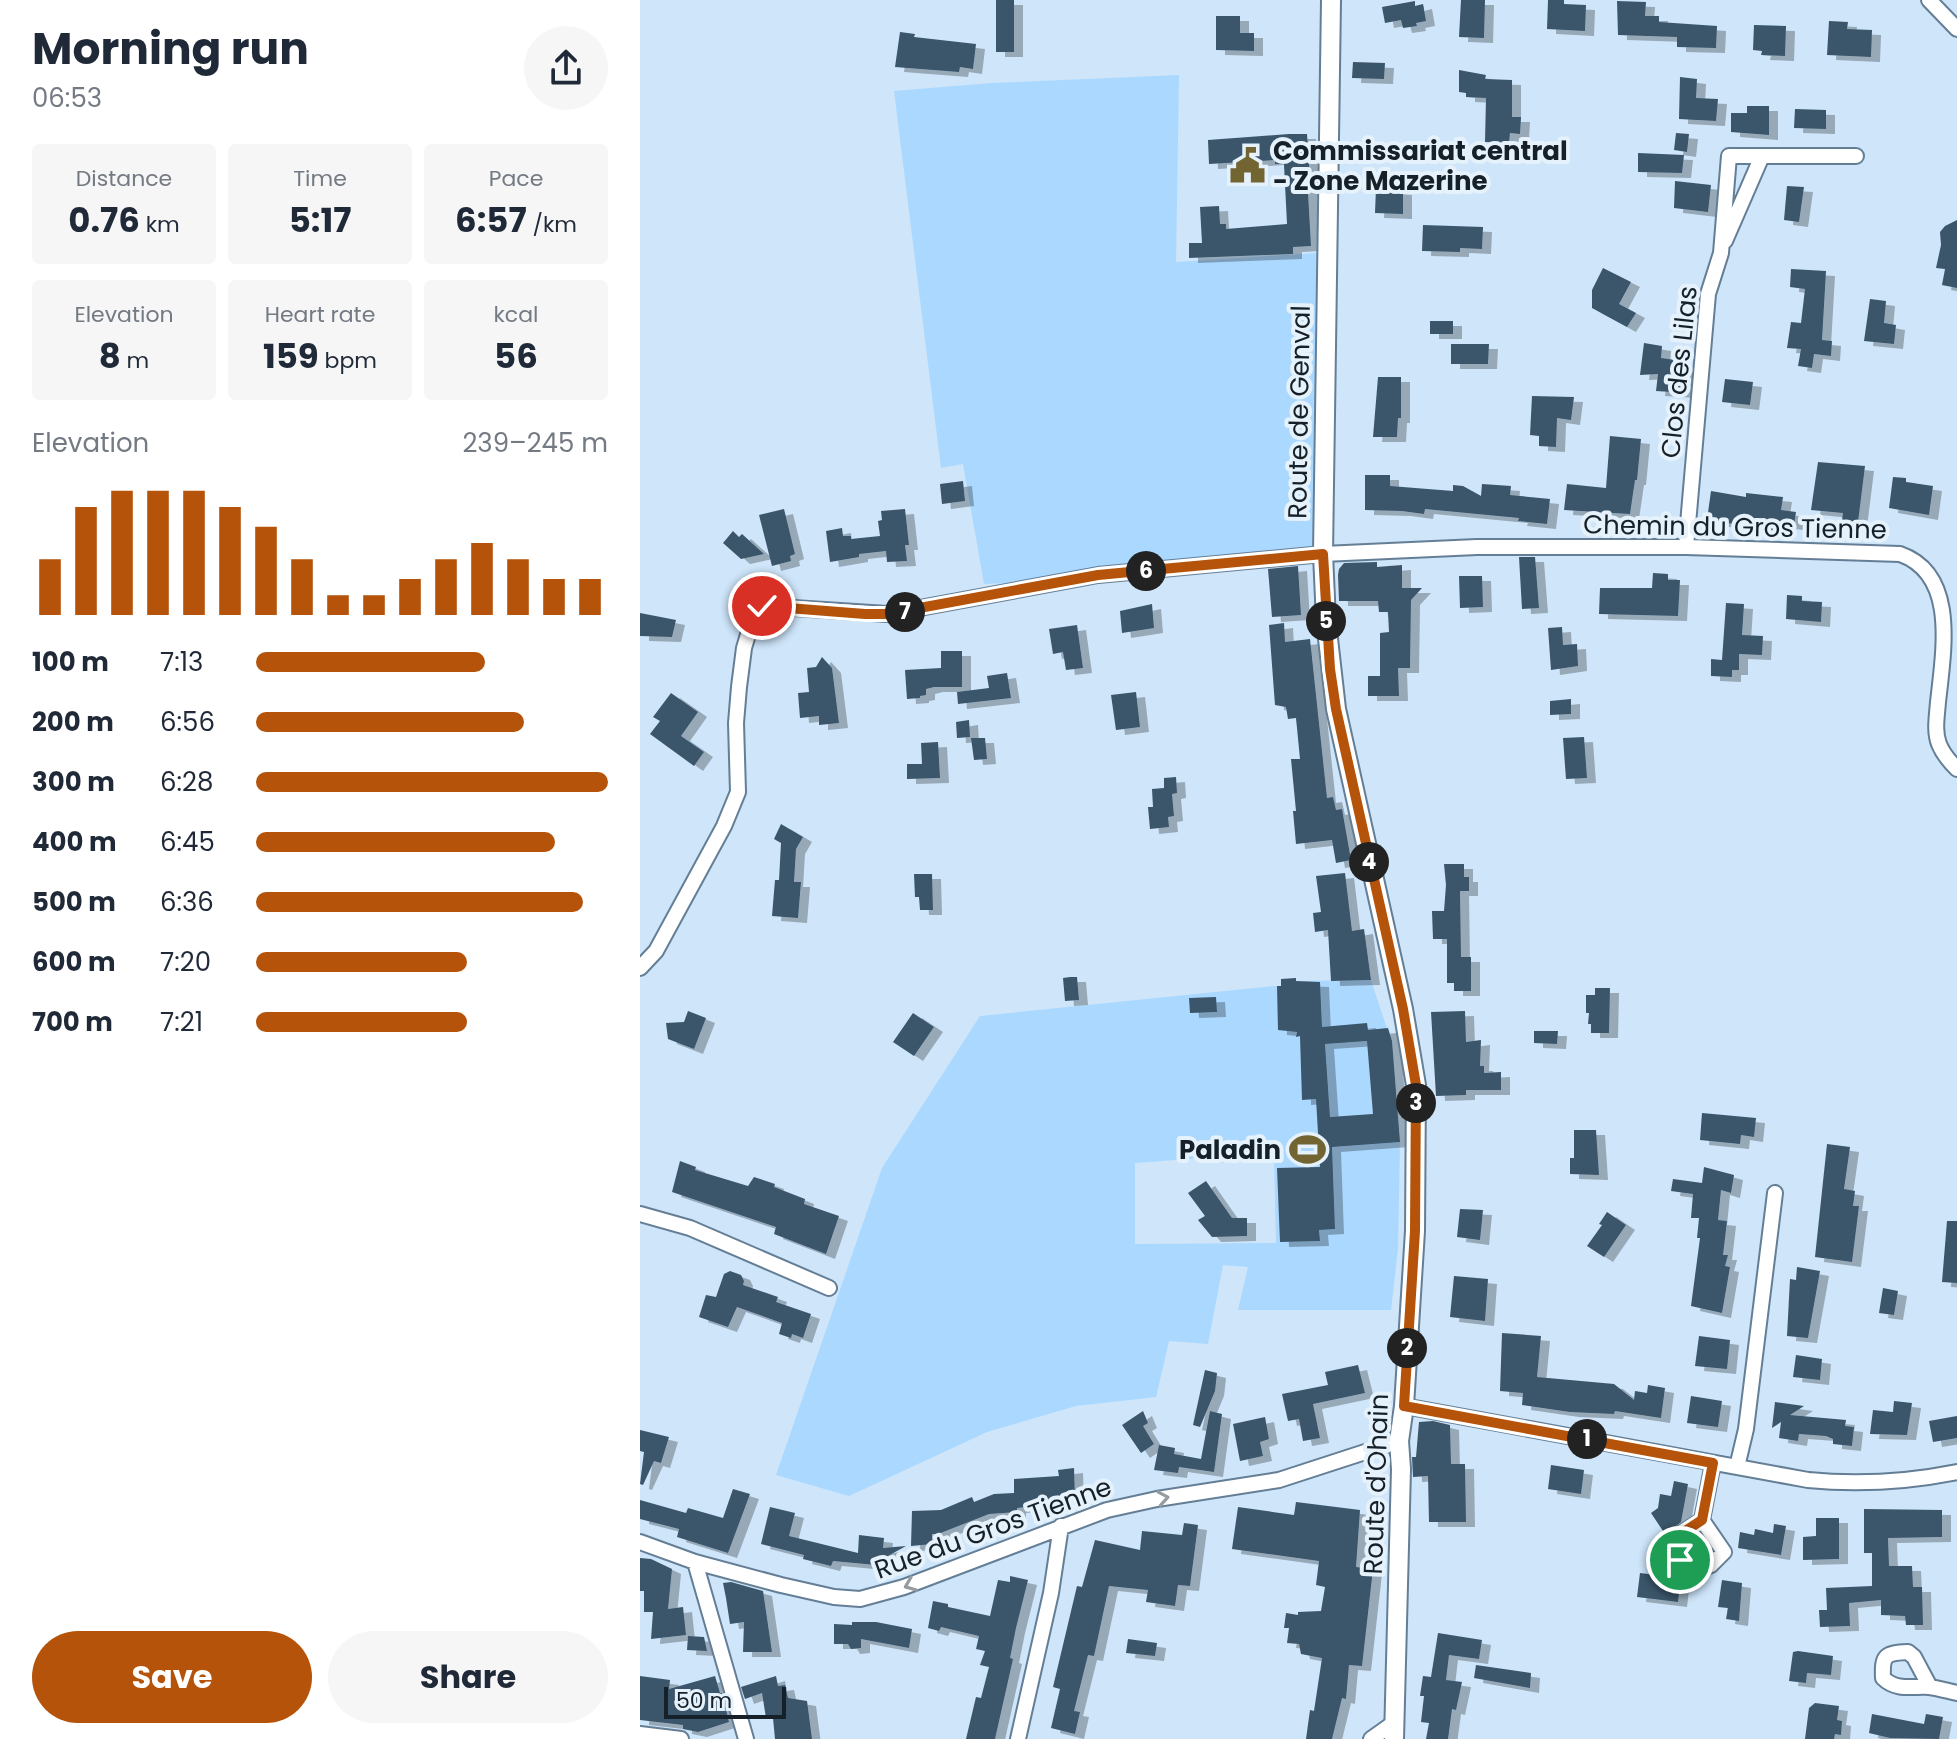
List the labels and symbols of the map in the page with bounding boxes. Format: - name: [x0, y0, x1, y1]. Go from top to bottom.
- place label: Commissariat central - Zone Mazerine: [1273, 133, 1568, 199]
- public building icon: Commissariat central - Zone Mazerine: [1228, 147, 1266, 185]
- street label: Clos des Lilas: [1652, 284, 1706, 460]
- street label: Route de Genval: [1279, 305, 1319, 519]
- street label: Chemin du Gros Tienne: [1583, 506, 1887, 548]
- pin: 6: [1126, 551, 1166, 591]
- pin: [728, 572, 796, 640]
- pin: 7: [885, 592, 925, 632]
- pin: 5: [1306, 601, 1346, 641]
- pin: 4: [1349, 842, 1389, 882]
- pin: 3: [1396, 1083, 1436, 1123]
- sports icon: Paladin: [1288, 1131, 1326, 1169]
- place label: Paladin: [1179, 1132, 1281, 1168]
- pin: 2: [1387, 1328, 1427, 1368]
- street label: Route d'Ohain: [1355, 1393, 1397, 1575]
- pin: 1: [1567, 1419, 1607, 1459]
- street label: Rue du Gros Tienne: [870, 1468, 1116, 1588]
- one-way arrow: [1156, 1491, 1169, 1508]
- pin: [1646, 1526, 1714, 1594]
- one-way arrow: [904, 1575, 918, 1591]
- scale bar: [664, 1683, 786, 1719]

